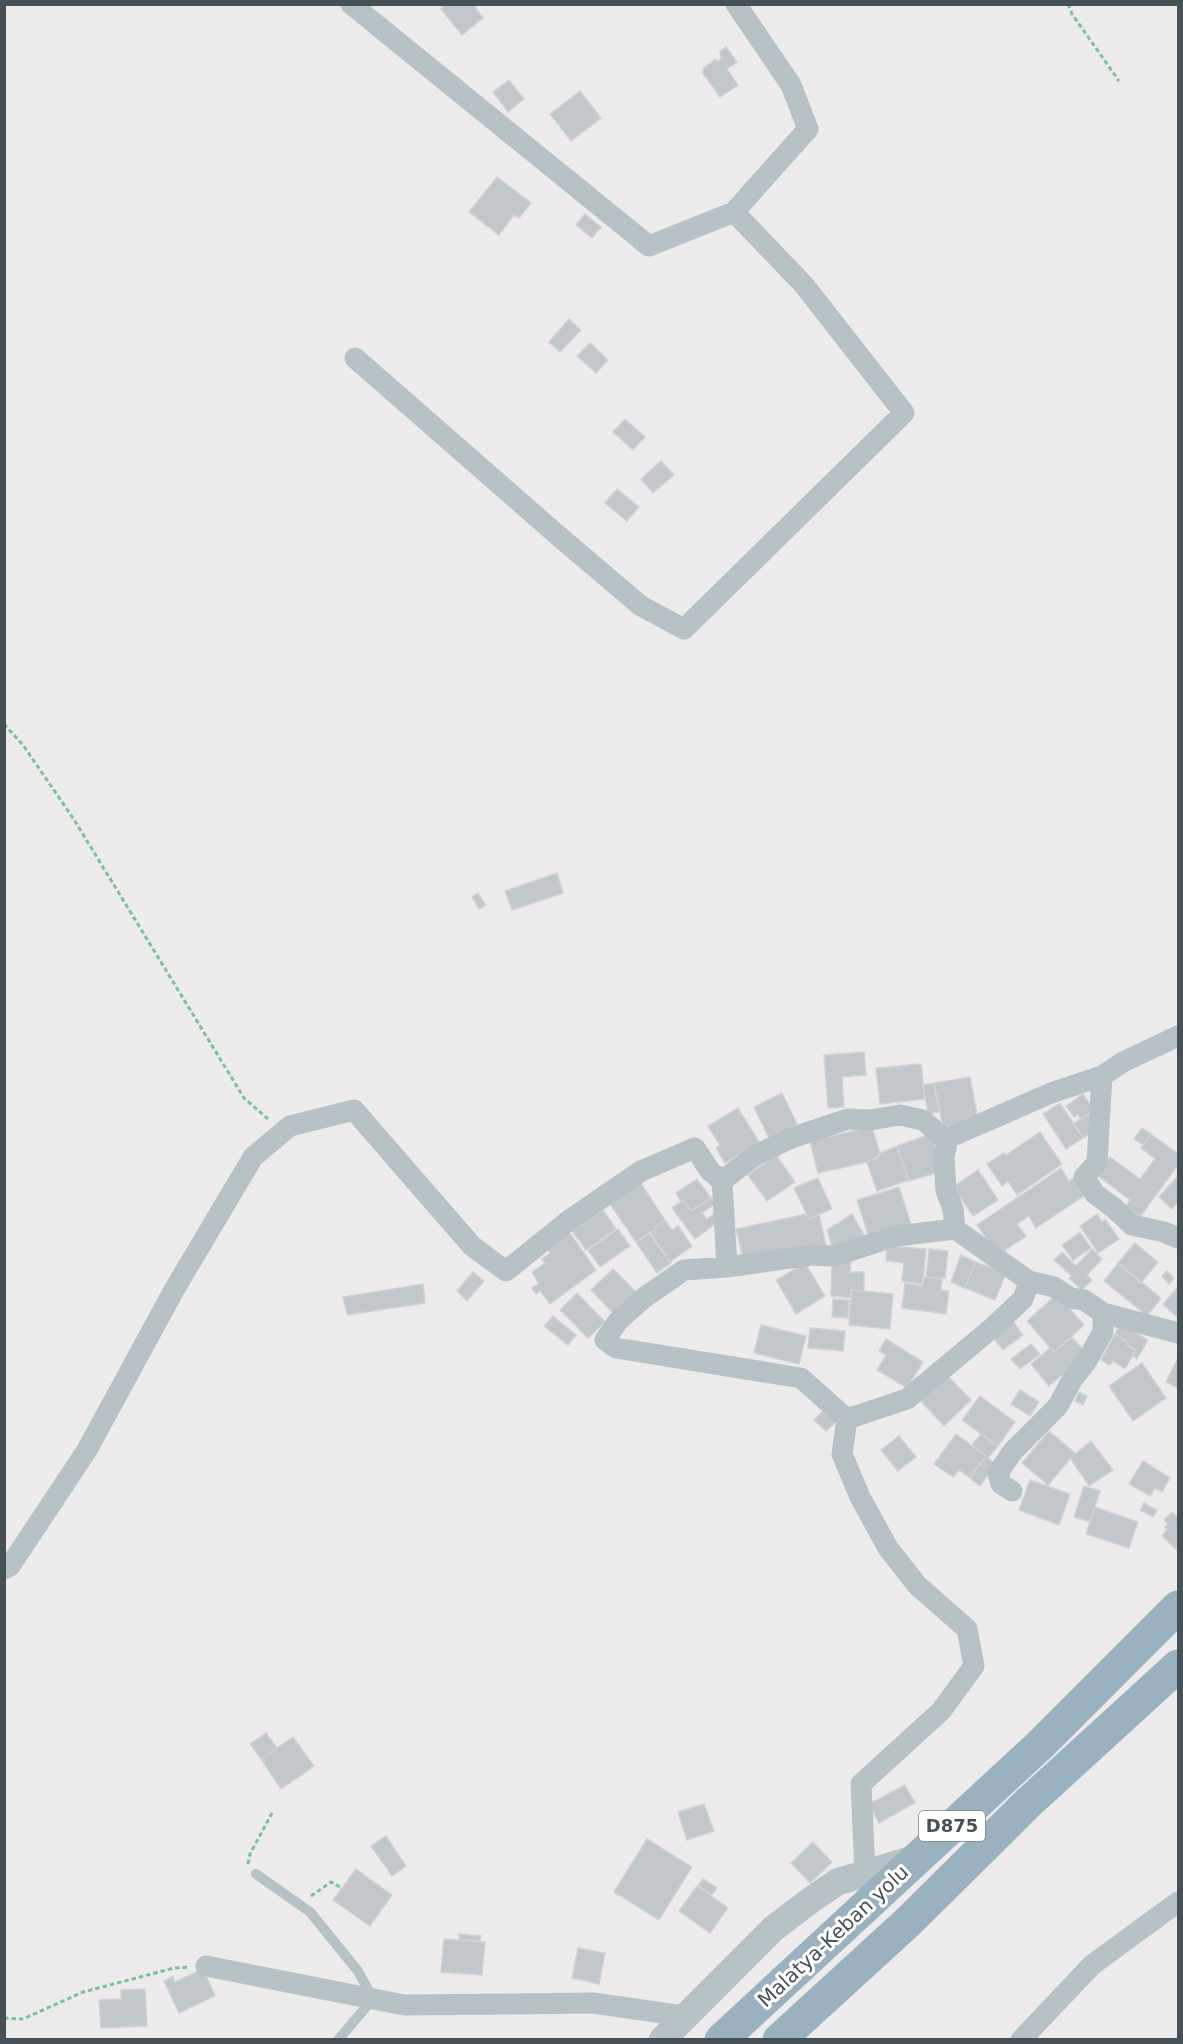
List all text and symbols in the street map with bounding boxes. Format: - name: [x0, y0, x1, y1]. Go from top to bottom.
- road number: D875: [919, 1811, 985, 1841]
- street label: Malatya-Keban yolu: [753, 1860, 913, 2012]

